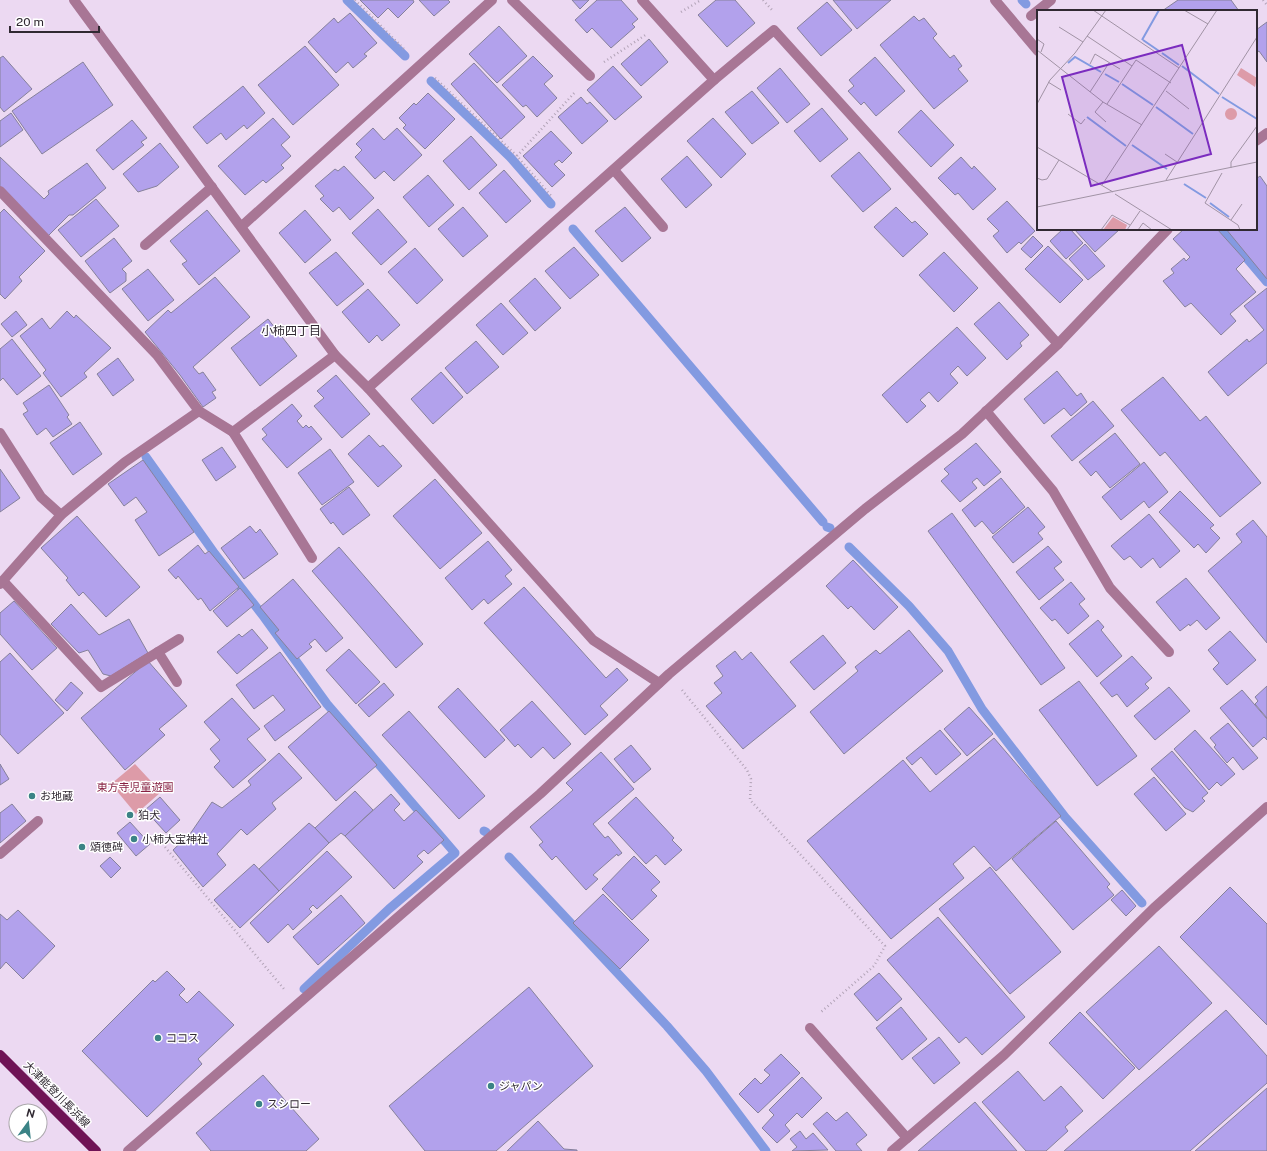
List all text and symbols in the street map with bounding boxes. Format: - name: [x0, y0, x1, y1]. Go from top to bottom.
- scale bar: [10, 8, 99, 34]
- inset map: [1037, 10, 1257, 230]
- text: 20 m: [16, 15, 44, 29]
- district label: 小柿四丁目: [261, 324, 321, 338]
- park label: 東方寺児童遊園: [97, 781, 174, 793]
- place label: お地蔵: [40, 790, 73, 802]
- marker: お地蔵: [27, 791, 37, 801]
- place label: 狛犬: [138, 809, 160, 821]
- marker: 狛犬: [125, 810, 135, 820]
- place label: 小柿大宝神社: [142, 833, 208, 845]
- marker: 小柿大宝神社: [129, 834, 139, 844]
- place label: 頌徳碑: [90, 841, 123, 853]
- marker: 頌徳碑: [77, 842, 87, 852]
- place label: ココス: [166, 1032, 199, 1044]
- marker: ココス: [153, 1033, 163, 1043]
- street label: 大津能登川長浜線: [22, 1059, 92, 1129]
- place label: ジャパン: [499, 1080, 543, 1092]
- marker: ジャパン: [486, 1081, 496, 1091]
- place label: スシロー: [267, 1098, 311, 1110]
- marker: スシロー: [254, 1099, 264, 1109]
- north arrow: [8, 1103, 48, 1143]
- text: N: [25, 1106, 36, 1120]

